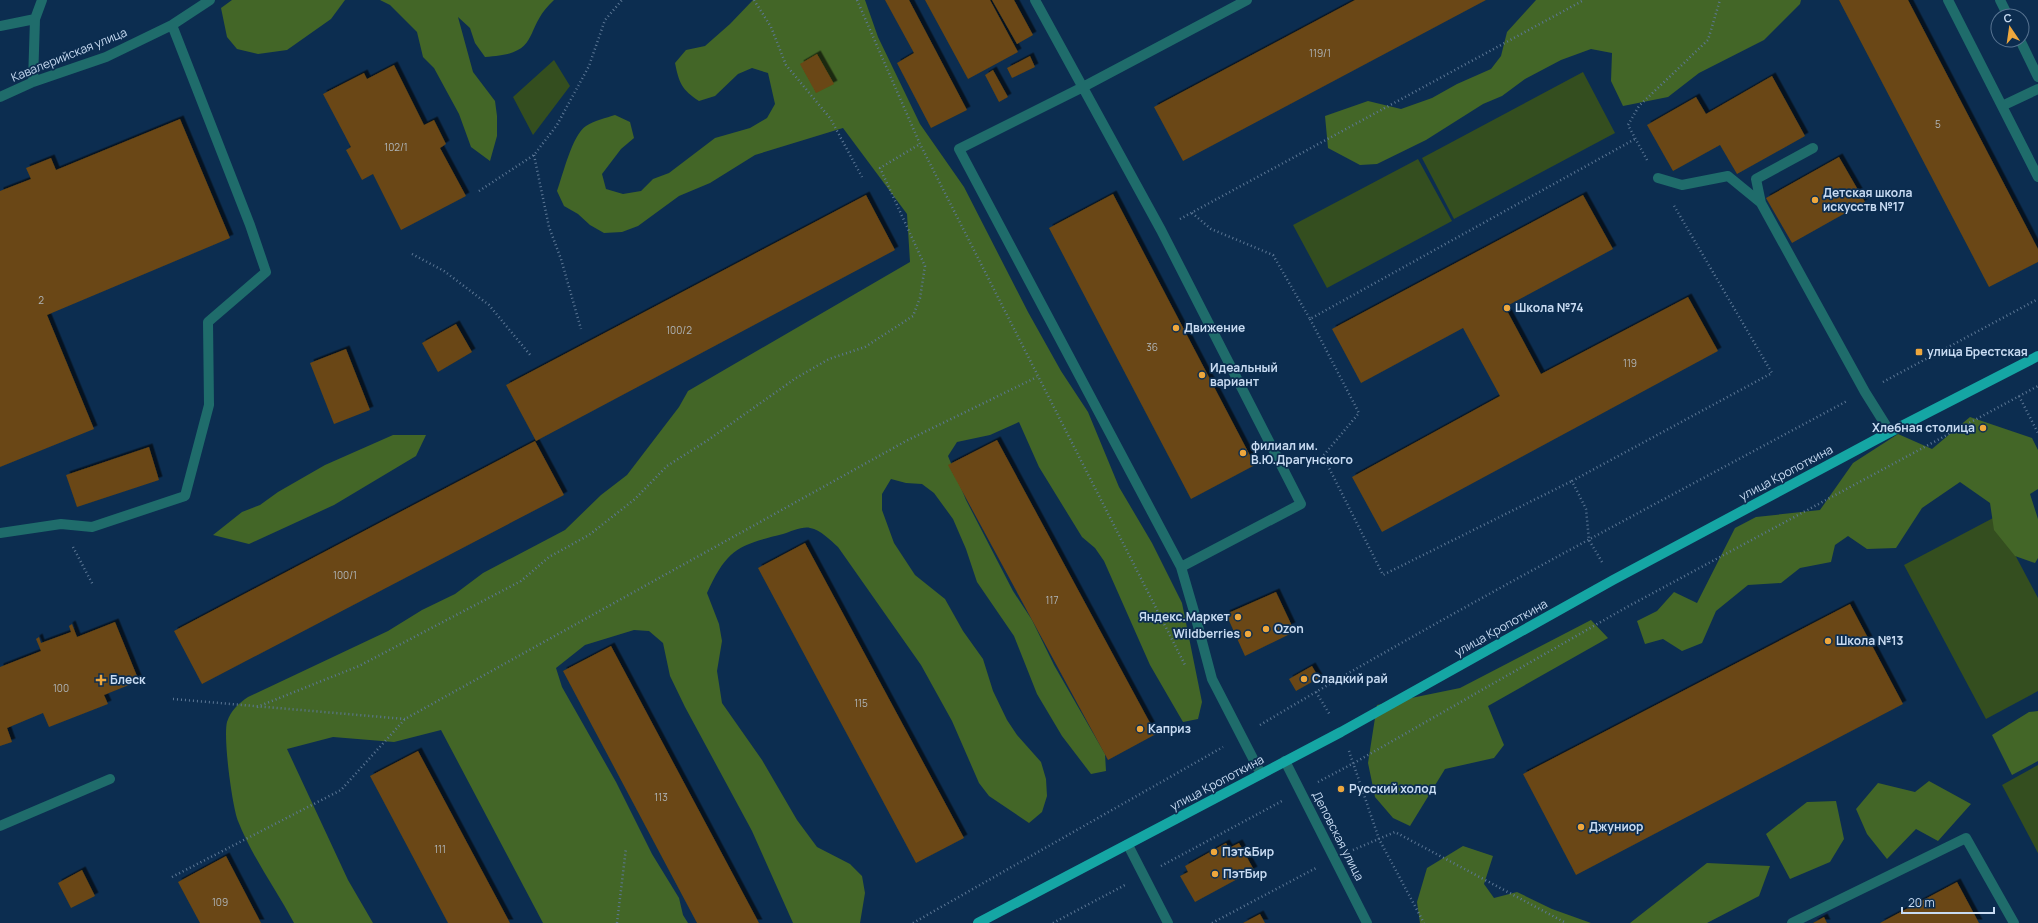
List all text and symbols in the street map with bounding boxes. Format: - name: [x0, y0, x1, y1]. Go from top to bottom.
- north arrow: [1990, 8, 2030, 48]
- text: С: [2002, 10, 2013, 26]
- street label: Кавалерийская улица: [8, 23, 129, 86]
- house number: 119/1: [1309, 46, 1331, 60]
- house number: 5: [1935, 117, 1941, 131]
- house number: 102/1: [384, 140, 408, 154]
- place label: Детская школа искусств №17: [1823, 184, 1912, 215]
- marker: Детская школа искусств №17: [1810, 195, 1820, 205]
- house number: 2: [38, 293, 44, 307]
- place label: Школа №74: [1515, 299, 1584, 316]
- marker: Школа №74: [1502, 303, 1512, 313]
- place label: Движение: [1184, 319, 1245, 336]
- house number: 100/2: [666, 323, 692, 337]
- marker: Движение: [1171, 323, 1181, 333]
- house number: 36: [1146, 340, 1158, 354]
- place label: улица Брестская: [1927, 343, 2028, 360]
- marker: улица Брестская: [1914, 347, 1924, 357]
- house number: 119: [1623, 356, 1637, 370]
- place label: Идеальный вариант: [1210, 359, 1278, 390]
- marker: Идеальный вариант: [1197, 370, 1207, 380]
- place label: Хлебная столица: [1872, 419, 1975, 436]
- marker: Хлебная столица: [1978, 423, 1988, 433]
- place label: филиал им. В.Ю.Драгунского: [1251, 437, 1353, 468]
- street label: улица Кропоткина: [1736, 441, 1836, 504]
- marker: филиал им. В.Ю.Драгунского: [1238, 448, 1248, 458]
- house number: 100/1: [333, 568, 357, 582]
- house number: 117: [1046, 593, 1058, 607]
- street label: улица Кропоткина: [1451, 595, 1550, 660]
- place label: Яндекс.Маркет: [1139, 608, 1231, 625]
- marker: Яндекс.Маркет: [1233, 612, 1243, 622]
- place label: Ozon: [1274, 620, 1304, 637]
- marker: Ozon: [1261, 624, 1271, 634]
- place label: Wildberries: [1173, 625, 1240, 642]
- marker: Wildberries: [1243, 629, 1253, 639]
- place label: Школа №13: [1836, 632, 1904, 649]
- marker: Школа №13: [1823, 636, 1833, 646]
- place label: Сладкий рай: [1312, 670, 1388, 687]
- place label: Блеск: [110, 671, 146, 688]
- marker: Блеск: [95, 674, 107, 686]
- marker: Сладкий рай: [1299, 674, 1309, 684]
- house number: 100: [53, 681, 69, 695]
- house number: 115: [854, 696, 868, 710]
- place label: Каприз: [1148, 720, 1191, 737]
- marker: Каприз: [1135, 724, 1145, 734]
- street label: улица Кропоткина: [1167, 751, 1267, 814]
- place label: Русский холод: [1349, 780, 1437, 797]
- marker: Русский холод: [1336, 784, 1346, 794]
- street label: Деповская улица: [1309, 788, 1368, 883]
- house number: 113: [654, 790, 668, 804]
- place label: Джуниор: [1589, 818, 1644, 835]
- marker: Джуниор: [1576, 822, 1586, 832]
- house number: 111: [434, 842, 446, 856]
- place label: Пэт&Бир: [1222, 843, 1274, 860]
- marker: Пэт&Бир: [1209, 847, 1219, 857]
- place label: ПэтБир: [1223, 865, 1267, 882]
- marker: ПэтБир: [1210, 869, 1220, 879]
- scale bar: [1902, 889, 1994, 915]
- text: 20 m: [1908, 894, 1935, 911]
- house number: 109: [212, 895, 228, 909]

